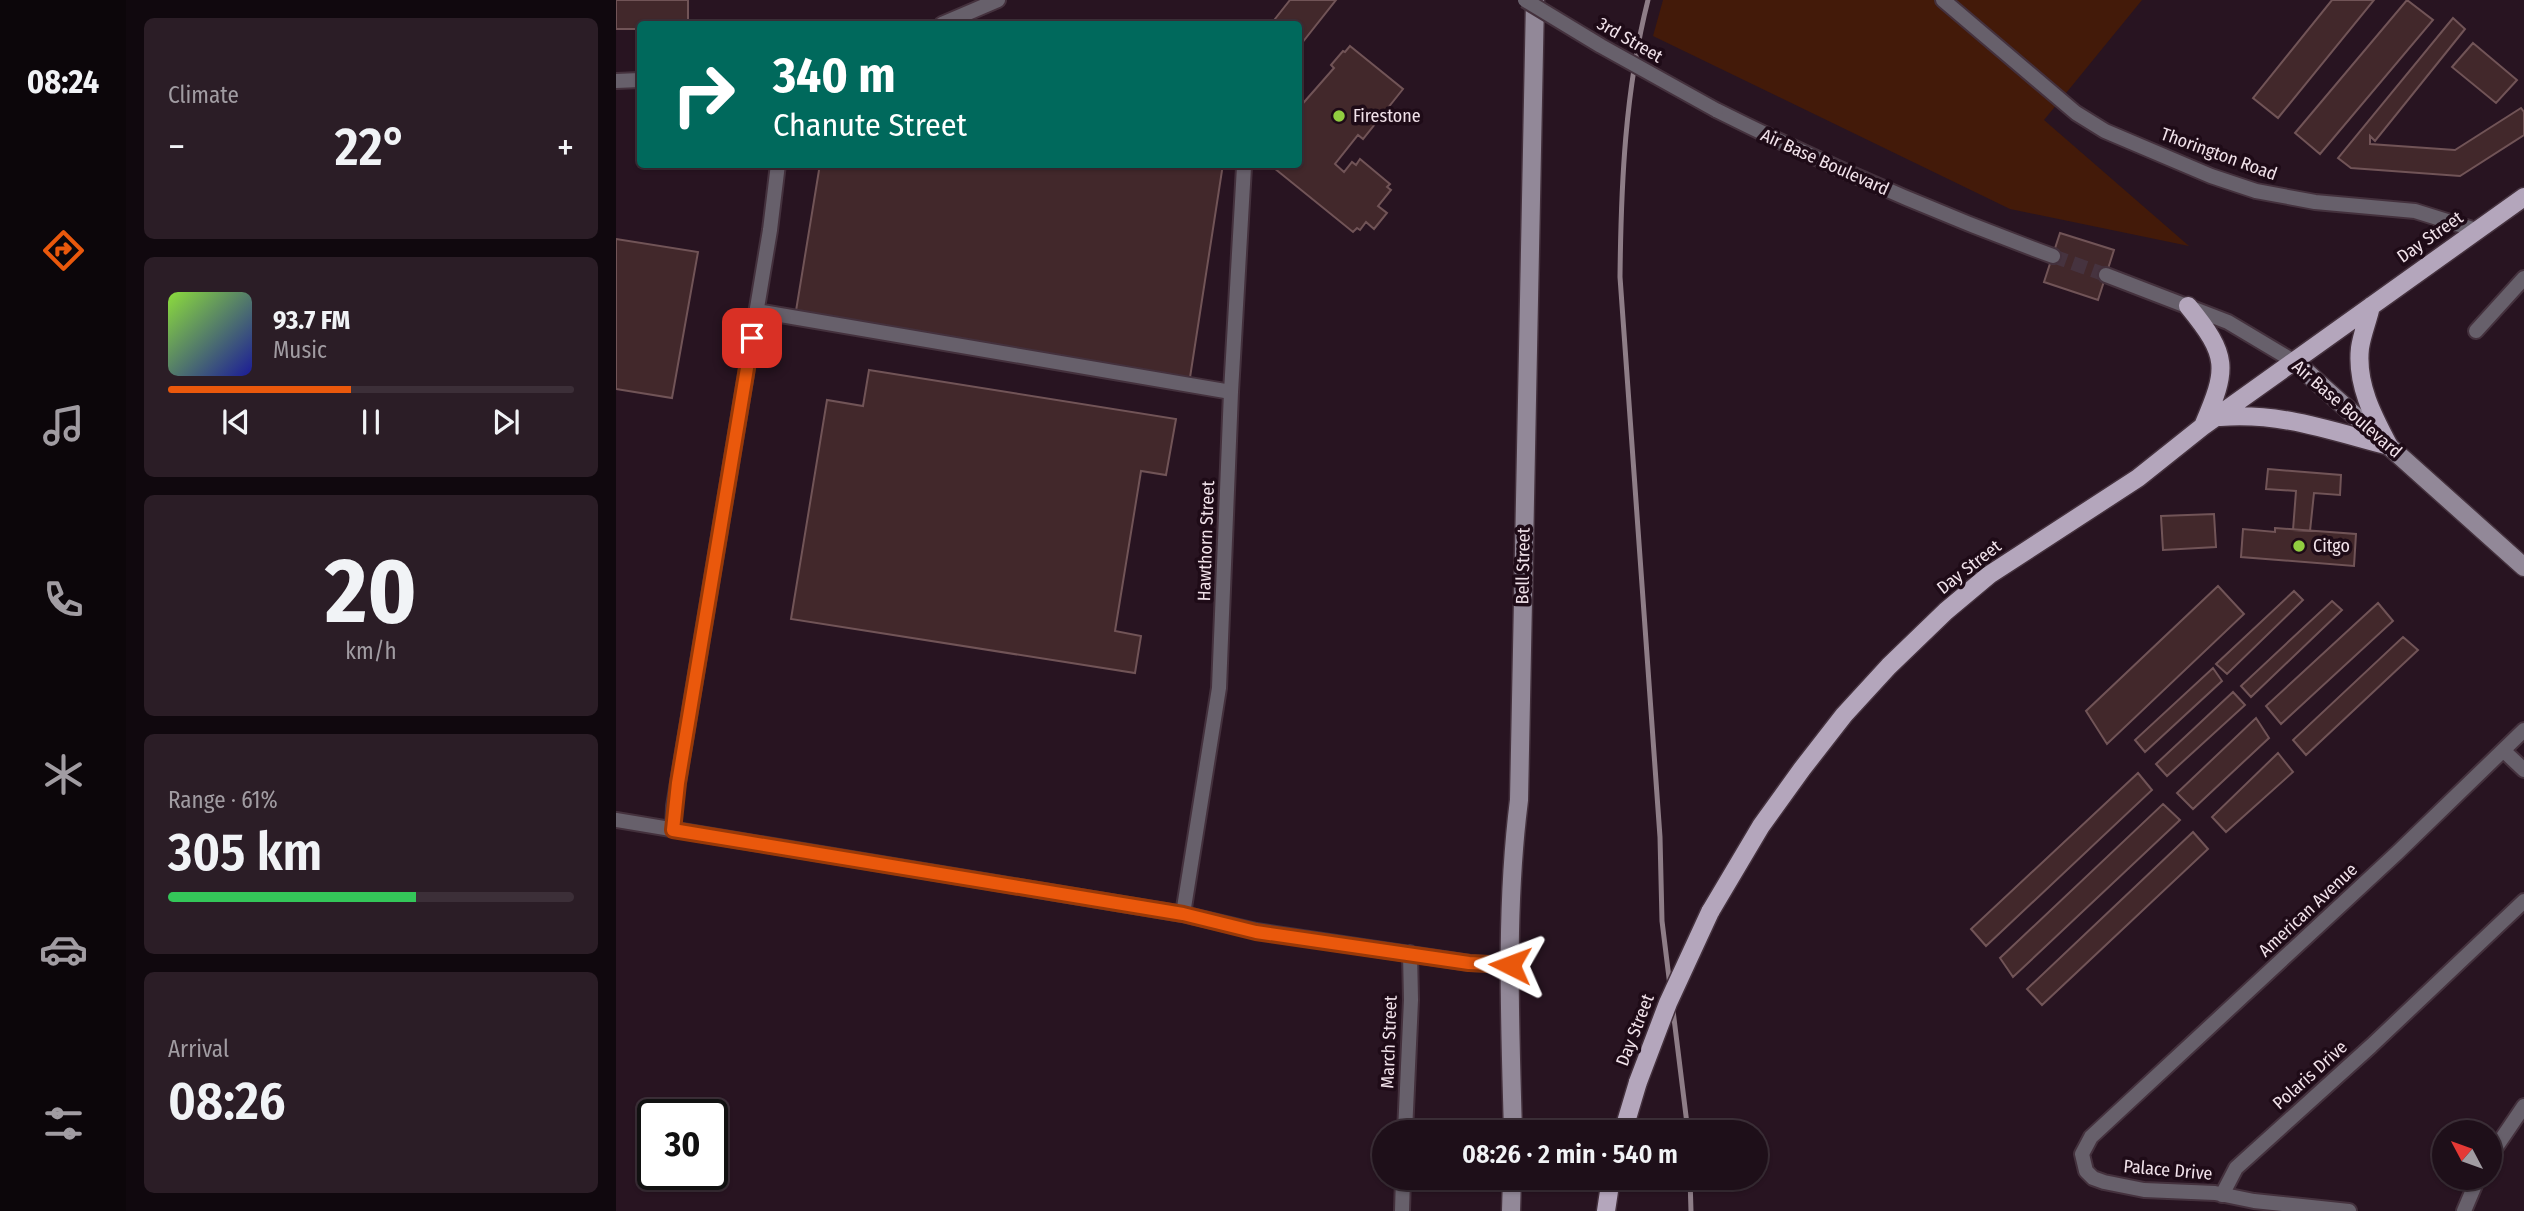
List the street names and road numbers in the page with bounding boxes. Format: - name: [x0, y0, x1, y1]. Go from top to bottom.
- street label: 3rd Street: [1593, 12, 1667, 68]
- street label: Thorington Road: [2158, 123, 2280, 185]
- street label: Air Base Boulevard: [1757, 124, 1893, 200]
- street label: Day Street: [2393, 206, 2467, 268]
- street label: Air Base Boulevard: [2288, 355, 2406, 463]
- street label: Hawthorn Street: [1193, 480, 1219, 602]
- street label: Bell Street: [1511, 527, 1535, 605]
- street label: Day Street: [1933, 535, 2006, 599]
- street label: American Avenue: [2254, 859, 2362, 961]
- street label: Day Street: [1611, 991, 1659, 1069]
- street label: March Street: [1376, 995, 1402, 1089]
- street label: Polaris Drive: [2268, 1036, 2352, 1114]
- street label: Palace Drive: [2123, 1155, 2213, 1185]

